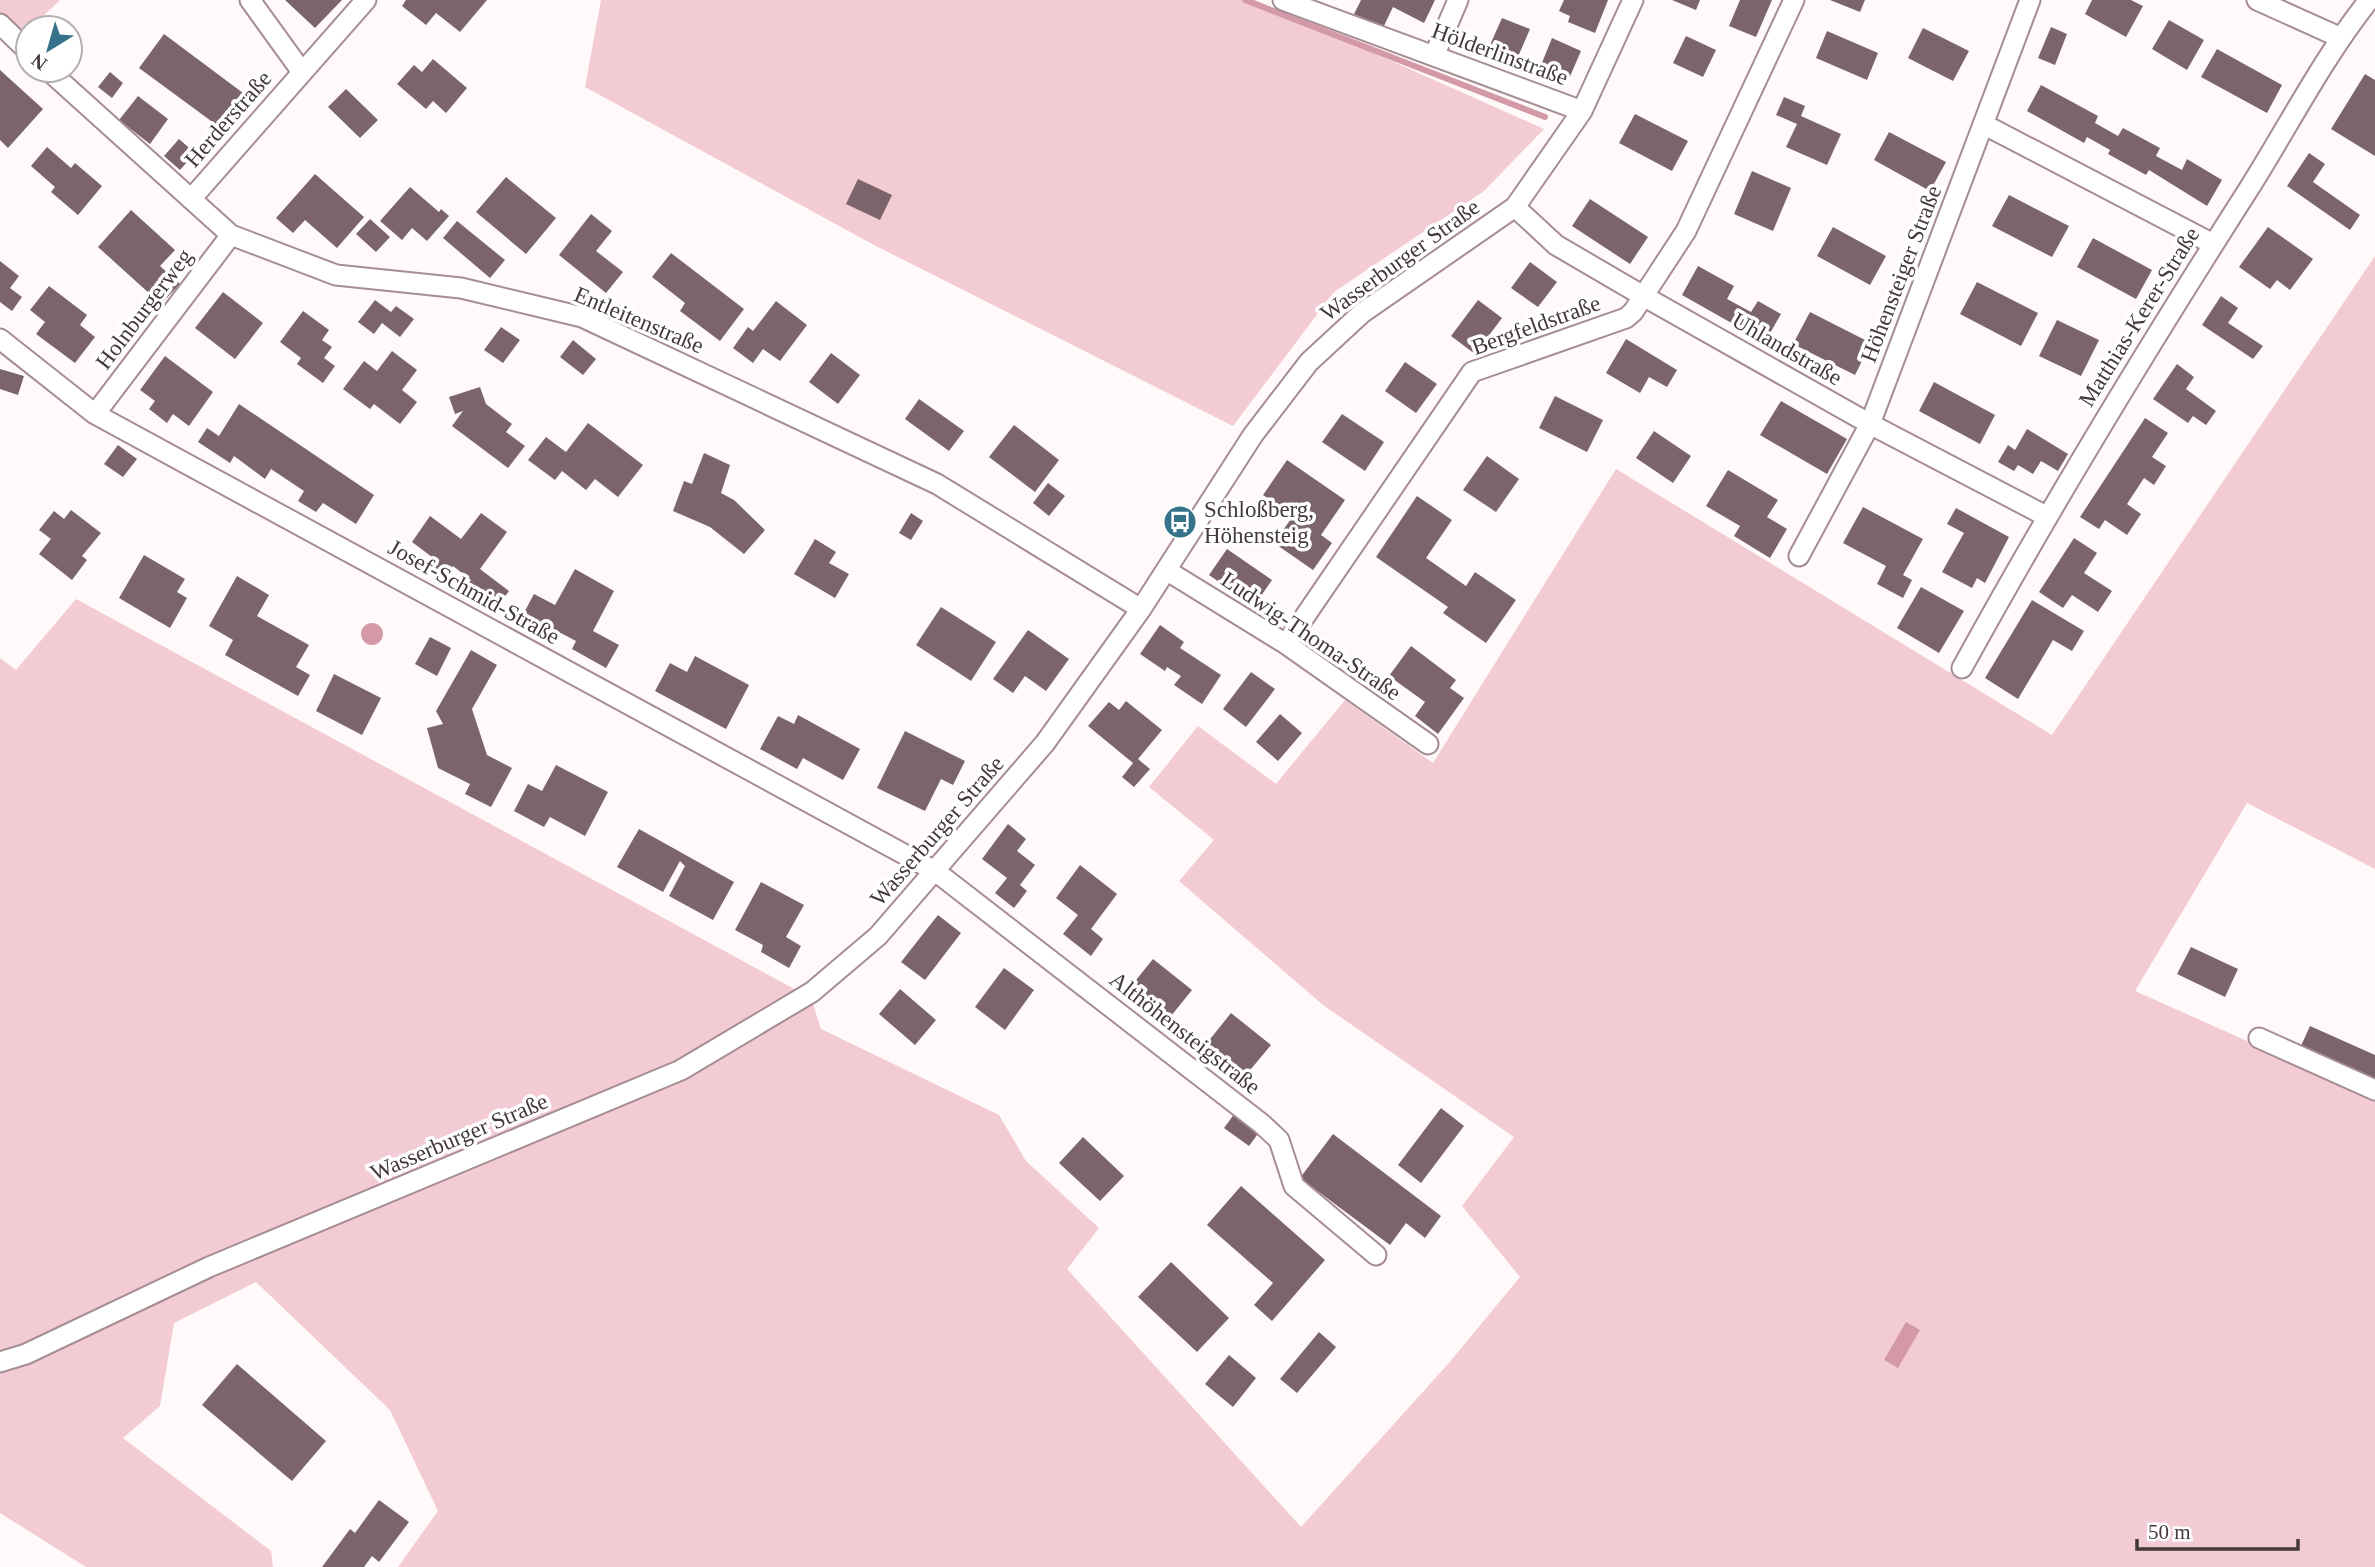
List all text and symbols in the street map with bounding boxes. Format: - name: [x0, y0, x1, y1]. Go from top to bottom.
- north arrow: [14, 14, 84, 84]
- street label: Hölderlinstraße: [1429, 18, 1571, 90]
- text: N: [27, 49, 51, 75]
- street label: Herderstraße: [180, 66, 276, 172]
- street label: Höhensteiger Straße: [1856, 182, 1946, 366]
- street label: Wasserburger Straße: [1316, 194, 1484, 326]
- street label: Matthias-Kerer-Straße: [2074, 223, 2204, 411]
- street label: Holnburgerweg: [91, 244, 198, 374]
- street label: Entleitenstraße: [571, 282, 707, 358]
- street label: Bergfeldstraße: [1468, 290, 1604, 360]
- street label: Uhlandstraße: [1728, 308, 1846, 390]
- place label: Schloßberg, Höhensteig: [1204, 497, 1314, 548]
- bus stop icon: Schloßberg, Höhensteig: [1161, 503, 1199, 541]
- street label: Josef-Schmid-Straße: [384, 535, 564, 649]
- street label: Ludwig-Thoma-Straße: [1217, 567, 1405, 705]
- street label: Wasserburger Straße: [865, 751, 1009, 911]
- street label: Althöhensteigstraße: [1105, 967, 1265, 1099]
- street label: Wasserburger Straße: [367, 1088, 551, 1186]
- scale bar: [2137, 1508, 2298, 1552]
- text: 50 m: [2148, 1520, 2191, 1544]

